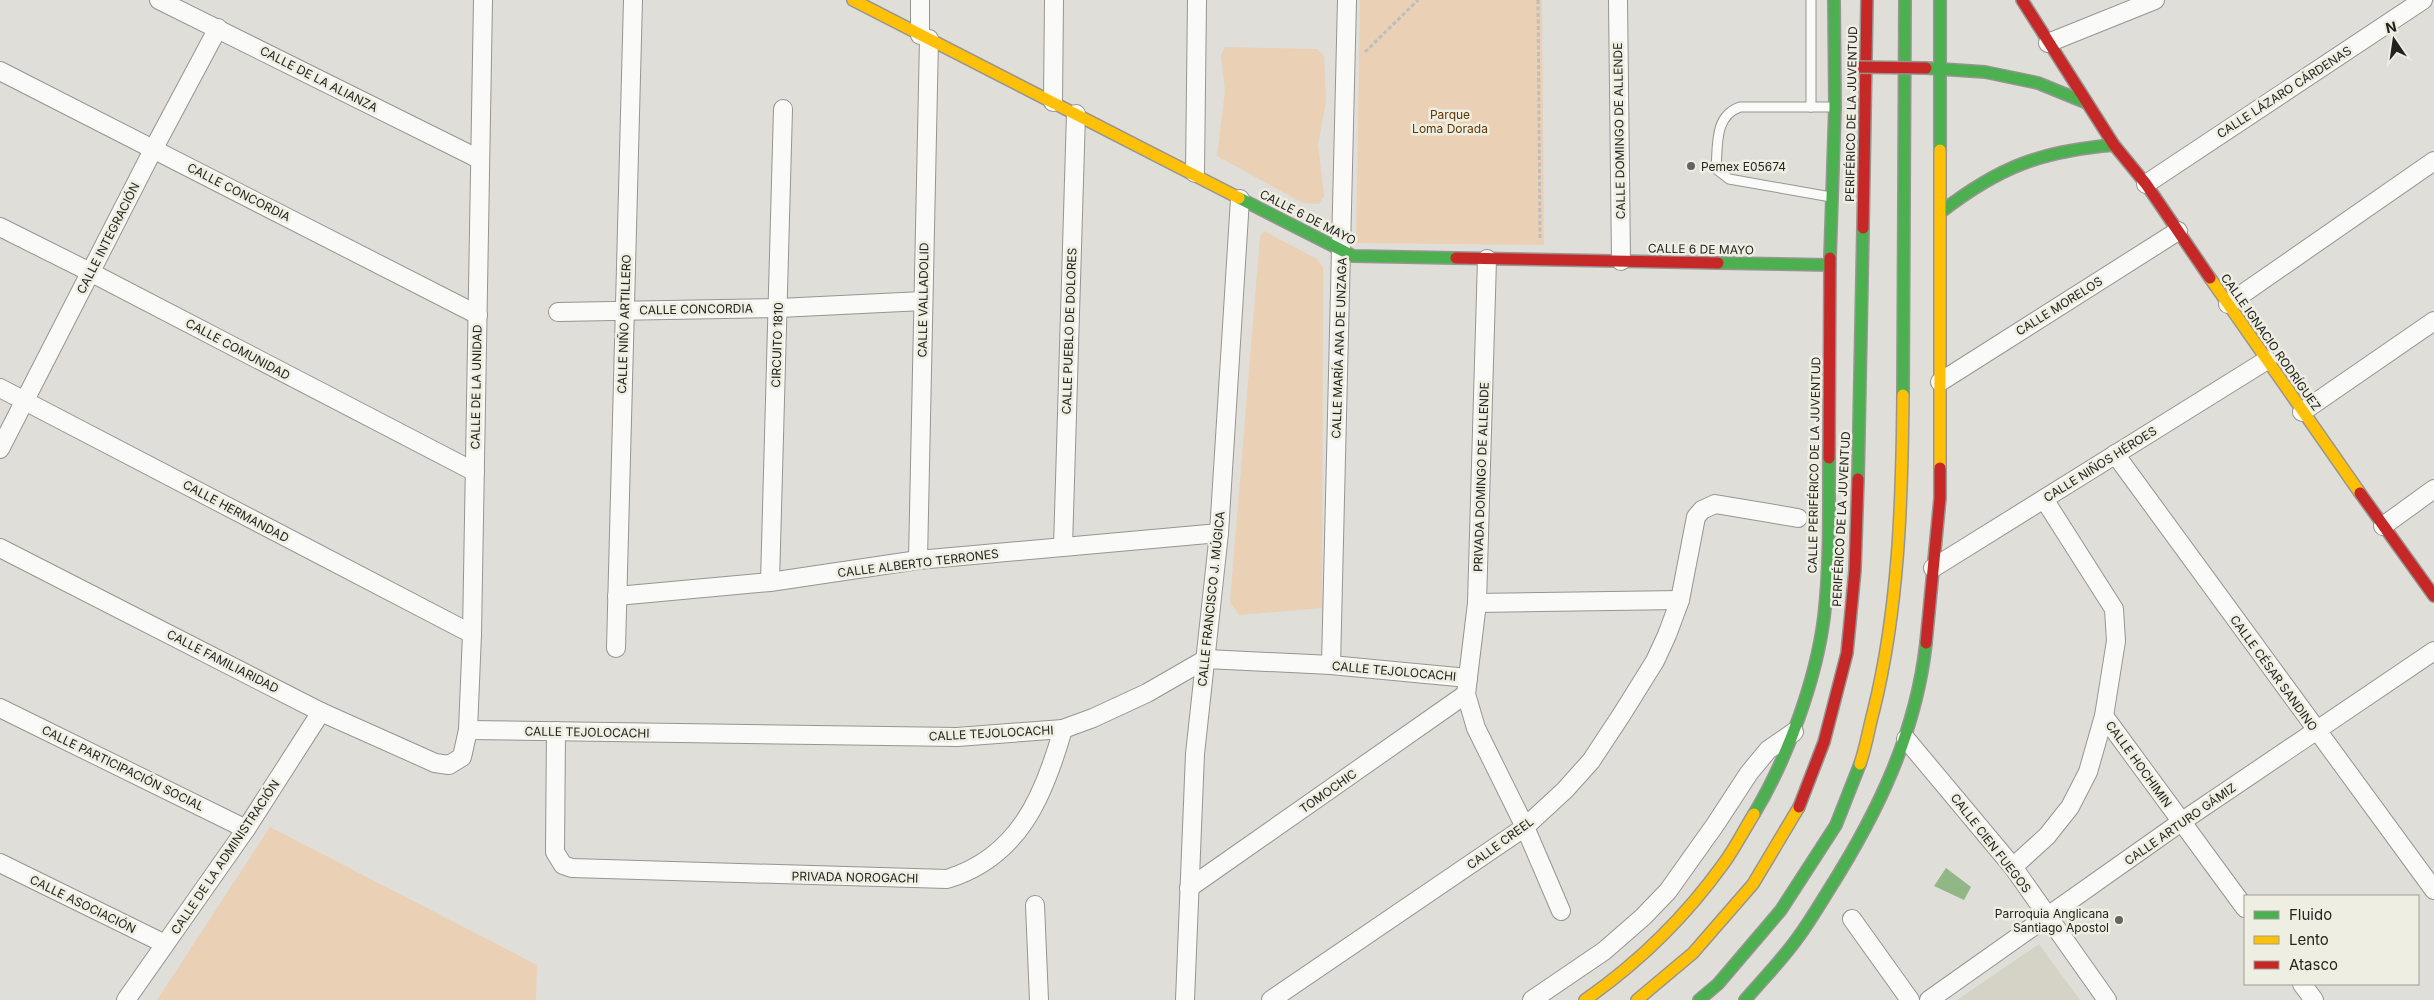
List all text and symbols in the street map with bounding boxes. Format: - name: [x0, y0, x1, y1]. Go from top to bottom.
- north arrow: [2369, 15, 2419, 65]
- text: N: [2384, 17, 2398, 36]
- street label: PERIFÉRICO DE LA JUVENTUD: [1842, 26, 1860, 202]
- street label: CALLE DE LA ALIANZA: [258, 43, 380, 115]
- street label: CALLE DOMINGO DE ALLENDE: [1610, 43, 1628, 219]
- street label: CALLE LÁZARO CÁRDENAS: [2214, 43, 2354, 141]
- park label: Parque Loma Dorada: [1412, 107, 1488, 136]
- street label: CALLE CONCORDIA: [185, 159, 293, 225]
- place label: Pemex E05674: [1701, 159, 1786, 174]
- marker: Pemex E05674: [1685, 160, 1697, 172]
- street label: CALLE INTEGRACIÓN: [73, 180, 143, 296]
- street label: CALLE 6 DE MAYO: [1257, 186, 1359, 248]
- street label: CALLE 6 DE MAYO: [1648, 241, 1754, 257]
- street label: CALLE VALLADOLID: [914, 242, 932, 358]
- street label: CALLE PUEBLO DE DOLORES: [1059, 247, 1079, 415]
- street label: CALLE NIÑO ARTILLERO: [614, 254, 634, 394]
- street label: CALLE MARÍA ANA DE UNZAGA: [1328, 257, 1350, 439]
- street label: CALLE IGNACIO RODRÍGUEZ: [2218, 271, 2324, 413]
- street label: CALLE MORELOS: [2013, 273, 2105, 339]
- street label: CALLE CONCORDIA: [639, 301, 753, 317]
- street label: CIRCUITO 1810: [768, 302, 786, 388]
- street label: CALLE COMUNIDAD: [183, 315, 293, 383]
- street label: CALLE DE LA UNIDAD: [467, 324, 485, 450]
- street label: CALLE PERIFÉRICO DE LA JUVENTUD: [1805, 357, 1823, 573]
- street label: PRIVADA DOMINGO DE ALLENDE: [1470, 382, 1492, 572]
- street label: CALLE NIÑOS HÉROES: [2041, 423, 2160, 505]
- street label: PERIFÉRICO DE LA JUVENTUD: [1829, 431, 1853, 607]
- street label: CALLE HERMANDAD: [180, 477, 292, 545]
- street label: CALLE FRANCISCO J. MÚGICA: [1194, 511, 1228, 687]
- street label: CALLE ALBERTO TERRONES: [837, 546, 1000, 580]
- street label: CALLE CÉSAR SANDINO: [2227, 612, 2321, 734]
- street label: CALLE FAMILIARIDAD: [164, 626, 282, 696]
- street label: CALLE TEJOLOCACHI: [1331, 658, 1457, 684]
- street label: CALLE HOCHIMIN: [2103, 718, 2175, 810]
- street label: CALLE PARTICIPACIÓN SOCIAL: [39, 722, 207, 814]
- street label: CALLE TEJOLOCACHI: [928, 722, 1054, 744]
- street label: CALLE TEJOLOCACHI: [524, 723, 650, 741]
- street label: TOMOCHIC: [1297, 766, 1360, 816]
- street label: CALLE DE LA ADMINISTRACIÓN: [168, 777, 282, 937]
- street label: CALLE ARTURO GÁMIZ: [2121, 780, 2239, 868]
- street label: CALLE CIEN FUEGOS: [1948, 790, 2035, 896]
- street label: CALLE CREEL: [1464, 814, 1536, 872]
- street label: PRIVADA NOROGACHI: [791, 868, 919, 886]
- street label: CALLE ASOCIACIÓN: [27, 872, 139, 936]
- legend: [2244, 895, 2419, 985]
- text: Fluido: [2289, 905, 2332, 924]
- place label: Parroquia Anglicana Santiago Apostol: [1995, 906, 2109, 935]
- marker: Parroquia Anglicana Santiago Apostol: [2113, 914, 2125, 926]
- text: Lento: [2289, 930, 2329, 949]
- text: Atasco: [2289, 955, 2338, 974]

